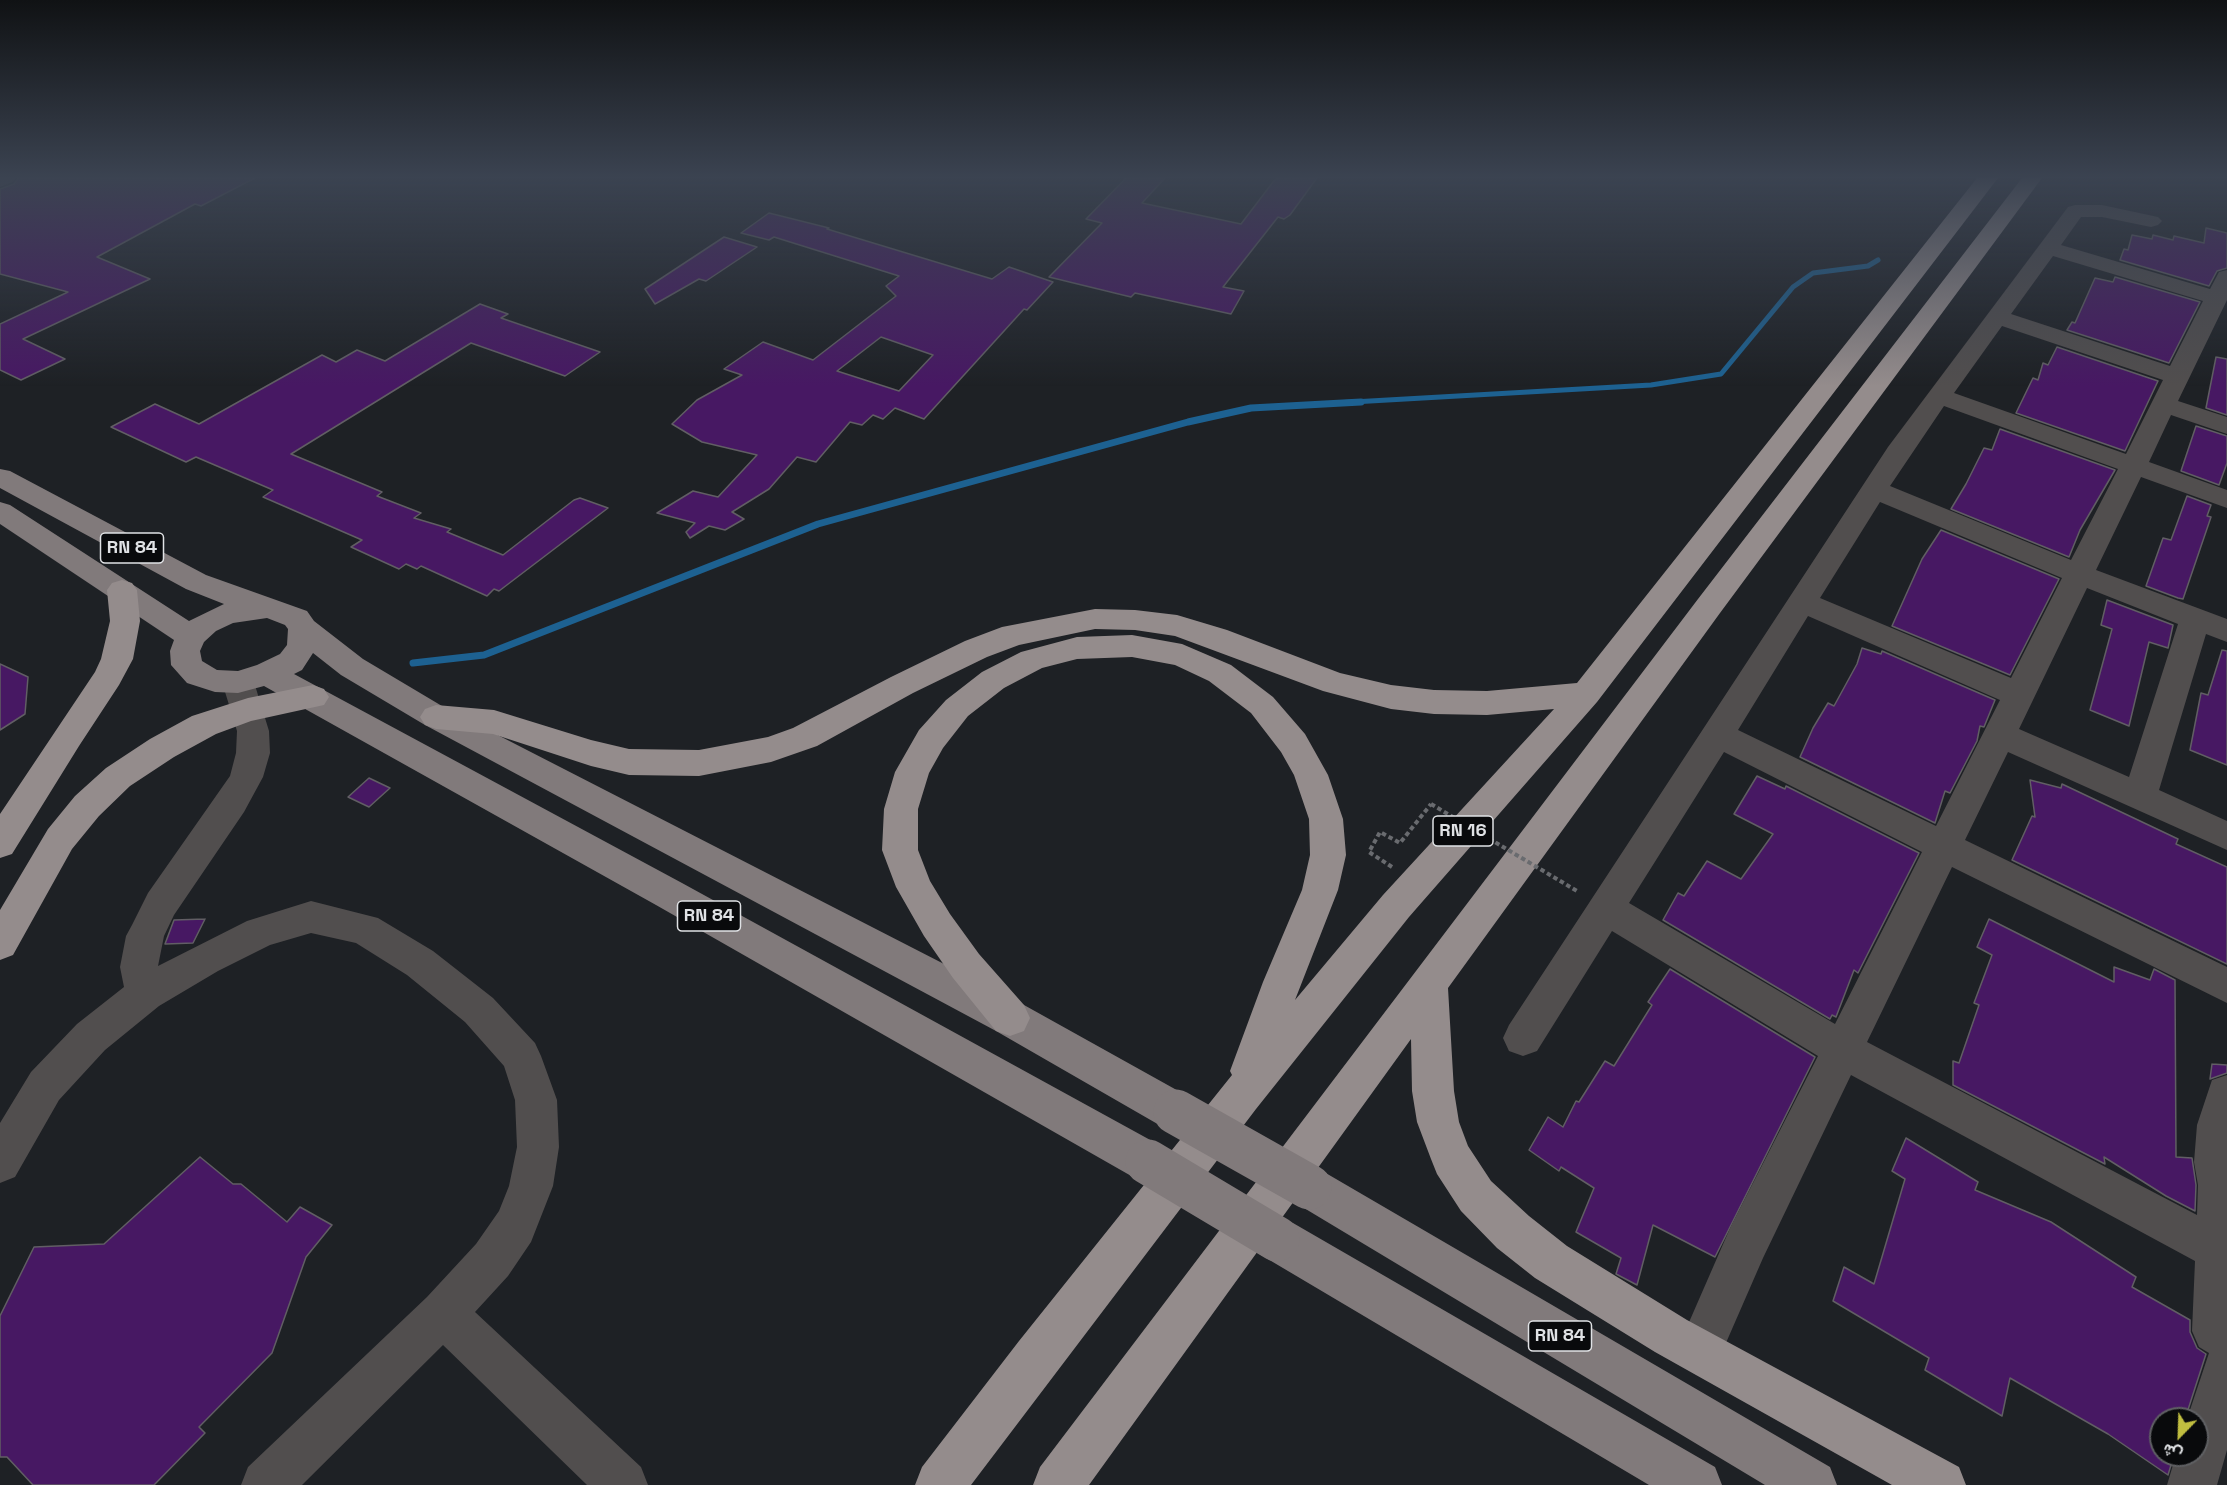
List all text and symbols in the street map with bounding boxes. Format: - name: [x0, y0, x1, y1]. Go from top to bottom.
- road number: RN 84: [100, 533, 164, 563]
- road number: RN 16: [1433, 816, 1493, 846]
- road number: RN 84: [678, 901, 740, 931]
- road number: RN 84: [1528, 1321, 1592, 1351]
- north arrow: [2149, 1407, 2209, 1467]
- text: ش: [2160, 1439, 2186, 1466]

